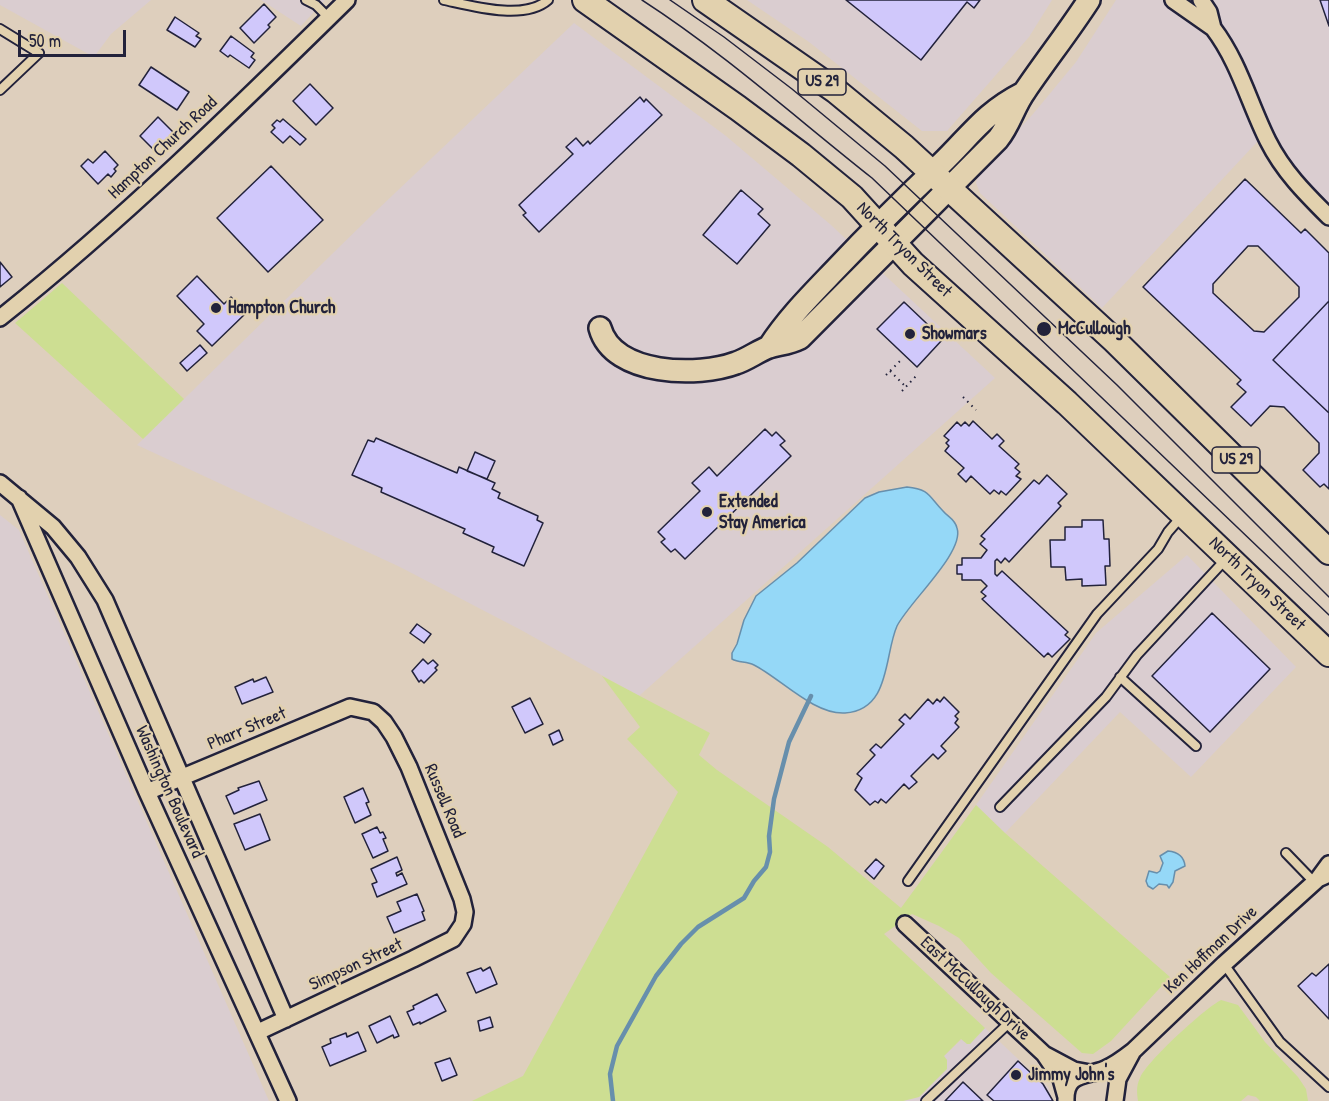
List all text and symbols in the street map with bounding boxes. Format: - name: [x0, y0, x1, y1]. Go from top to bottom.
- scale bar: [21, 18, 129, 56]
- text: 50 m: [29, 28, 61, 53]
- road number: US 29: [798, 69, 846, 95]
- street label: Hampton Church Road: [104, 92, 222, 204]
- street label: North Tryon Street: [852, 198, 956, 302]
- place label: Hampton Church: [228, 297, 335, 319]
- marker: Hampton Church: [209, 301, 223, 315]
- place label: McCullough: [1058, 318, 1131, 340]
- marker: McCullough: [1035, 320, 1053, 338]
- place label: Showmars: [922, 323, 987, 345]
- marker: Showmars: [903, 327, 917, 341]
- road number: US 29: [1212, 447, 1260, 473]
- place label: Extended Stay America: [719, 491, 805, 534]
- marker: Extended Stay America: [700, 505, 714, 519]
- street label: North Tryon Street: [1204, 532, 1310, 636]
- street label: Pharr Street: [204, 703, 290, 755]
- street label: Washington Boulevard: [130, 723, 208, 861]
- street label: Russell Road: [419, 761, 469, 841]
- street label: Ken Hoffman Drive: [1160, 901, 1262, 999]
- street label: East McCullough Drive: [915, 932, 1035, 1046]
- street label: Simpson Street: [306, 934, 406, 996]
- place label: Jimmy John's: [1028, 1064, 1114, 1086]
- marker: Jimmy John's: [1009, 1068, 1023, 1082]

